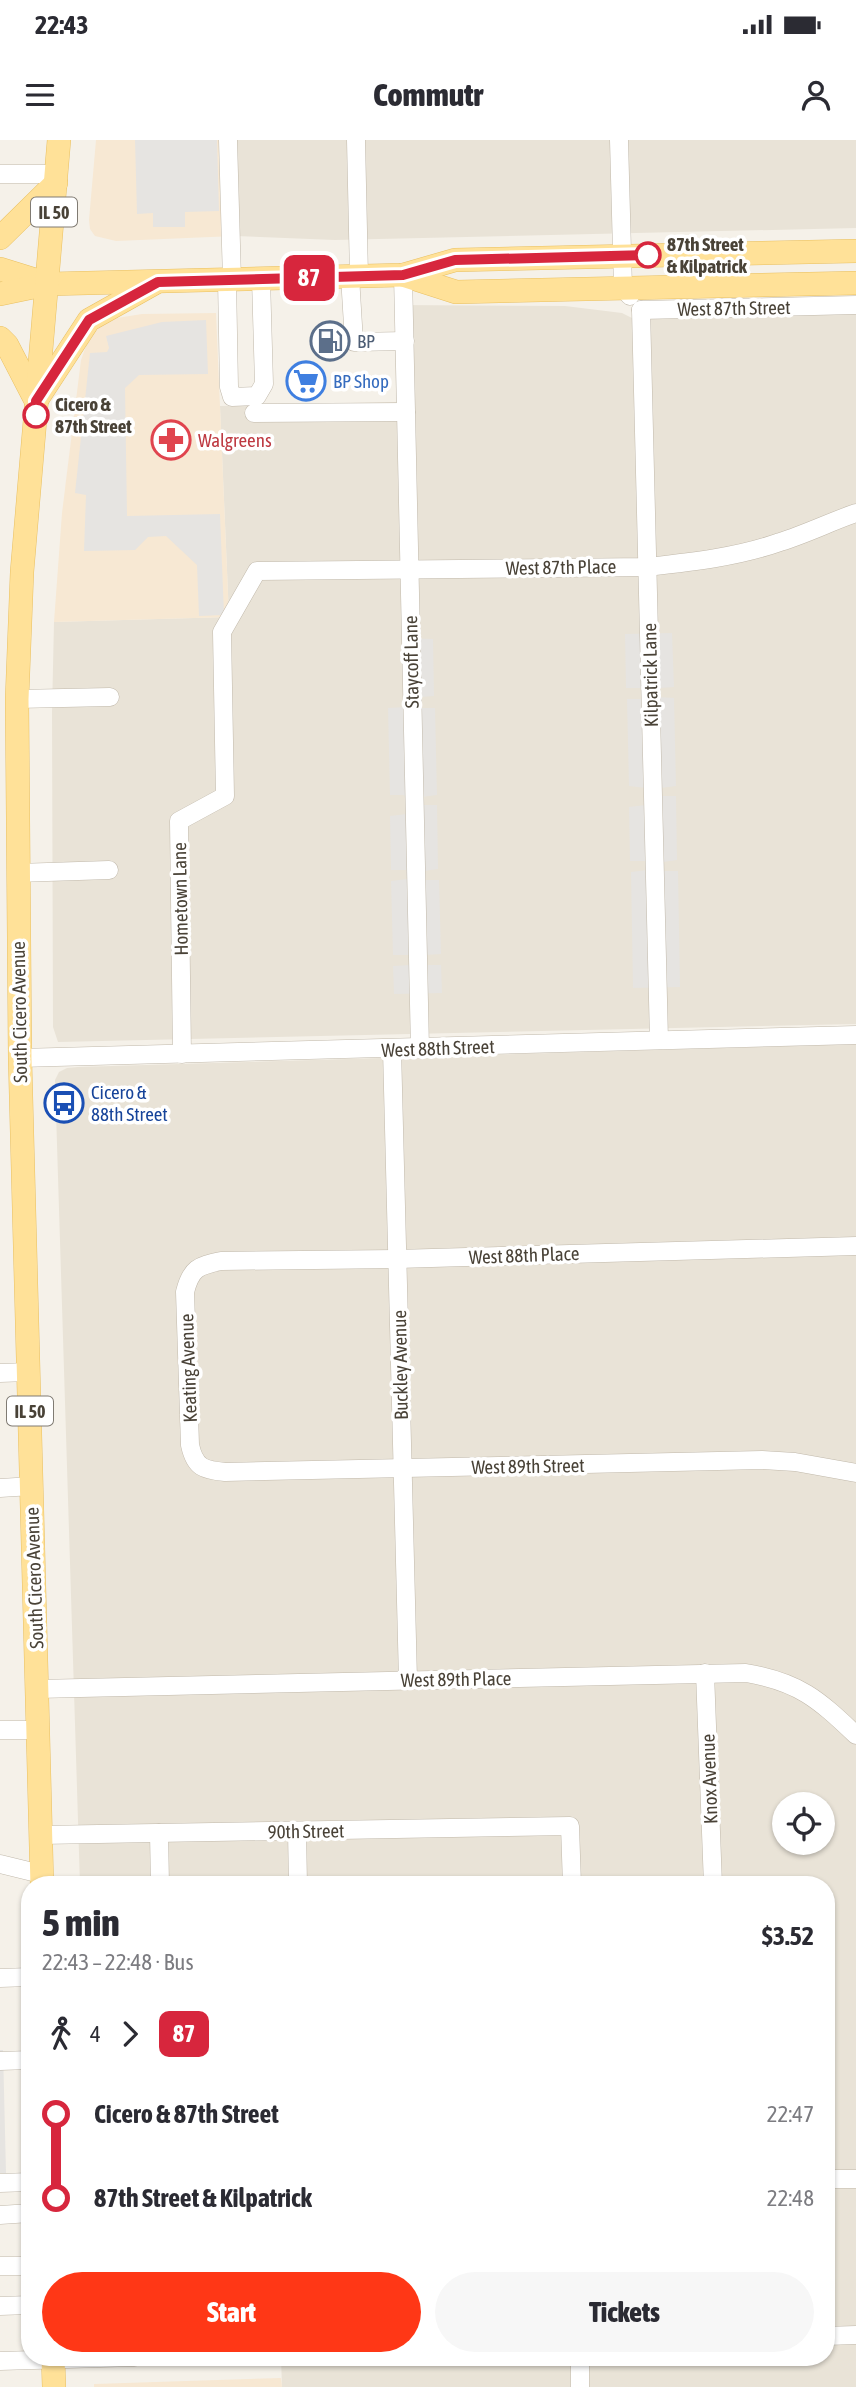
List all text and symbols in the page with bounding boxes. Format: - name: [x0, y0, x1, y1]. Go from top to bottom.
- text: 22:43: [35, 10, 89, 40]
- icon: menu: [21, 76, 59, 114]
- text: Commutr: [373, 76, 483, 113]
- icon: person: [797, 76, 835, 114]
- road number: IL 50: [31, 198, 77, 226]
- place label: 87th Street & Kilpatrick: [667, 233, 748, 277]
- marker: 87th Street & Kilpatrick: [635, 242, 661, 268]
- line badge: 87: [278, 255, 340, 301]
- text: 87: [298, 264, 320, 291]
- street label: West 87th Street: [677, 296, 791, 320]
- fuel station icon: BP: [309, 320, 351, 362]
- place label: BP: [357, 330, 375, 352]
- supermarket icon: BP Shop: [285, 360, 327, 402]
- place label: BP Shop: [333, 370, 389, 392]
- place label: Cicero & 87th Street: [55, 393, 132, 437]
- marker: Cicero & 87th Street: [23, 402, 49, 428]
- pharmacy icon: Walgreens: [150, 419, 192, 461]
- place label: Walgreens: [198, 429, 272, 451]
- street label: West 87th Place: [506, 555, 616, 579]
- street label: Staycoff Lane: [399, 615, 423, 709]
- street label: Kilpatrick Lane: [638, 623, 662, 727]
- street label: Hometown Lane: [168, 842, 192, 956]
- street label: South Cicero Avenue: [7, 941, 31, 1083]
- street label: West 88th Street: [381, 1035, 495, 1061]
- place label: Cicero & 88th Street: [91, 1081, 168, 1125]
- bus stop icon: Cicero & 88th Street: [43, 1082, 85, 1124]
- street label: West 88th Place: [468, 1242, 580, 1268]
- street label: Buckley Avenue: [388, 1310, 412, 1420]
- street label: Keating Avenue: [175, 1313, 201, 1423]
- road number: IL 50: [7, 1396, 53, 1426]
- street label: West 89th Street: [471, 1454, 585, 1478]
- street label: South Cicero Avenue: [21, 1507, 47, 1649]
- street label: West 89th Place: [401, 1667, 511, 1691]
- street label: Knox Avenue: [696, 1734, 722, 1824]
- map controls: [772, 1792, 835, 1855]
- button: locate: [772, 1792, 835, 1855]
- street label: 90th Street: [267, 1819, 345, 1843]
- text: 5 min: [42, 1901, 120, 1944]
- text: $3.52: [762, 1921, 814, 1951]
- text: 22:43 – 22:48 · Bus: [42, 1949, 194, 1975]
- icon: walk: [42, 2015, 80, 2053]
- icon: forward: [111, 2015, 149, 2053]
- text: 87: [173, 2020, 195, 2047]
- text: 4: [90, 2021, 101, 2047]
- text: Cicero & 87th Street: [94, 2099, 279, 2129]
- text: 22:47: [767, 2101, 814, 2127]
- text: 87th Street & Kilpatrick: [94, 2183, 312, 2213]
- text: 22:48: [767, 2185, 814, 2211]
- button: Start: [42, 2272, 421, 2352]
- button: Tickets: [435, 2272, 814, 2352]

